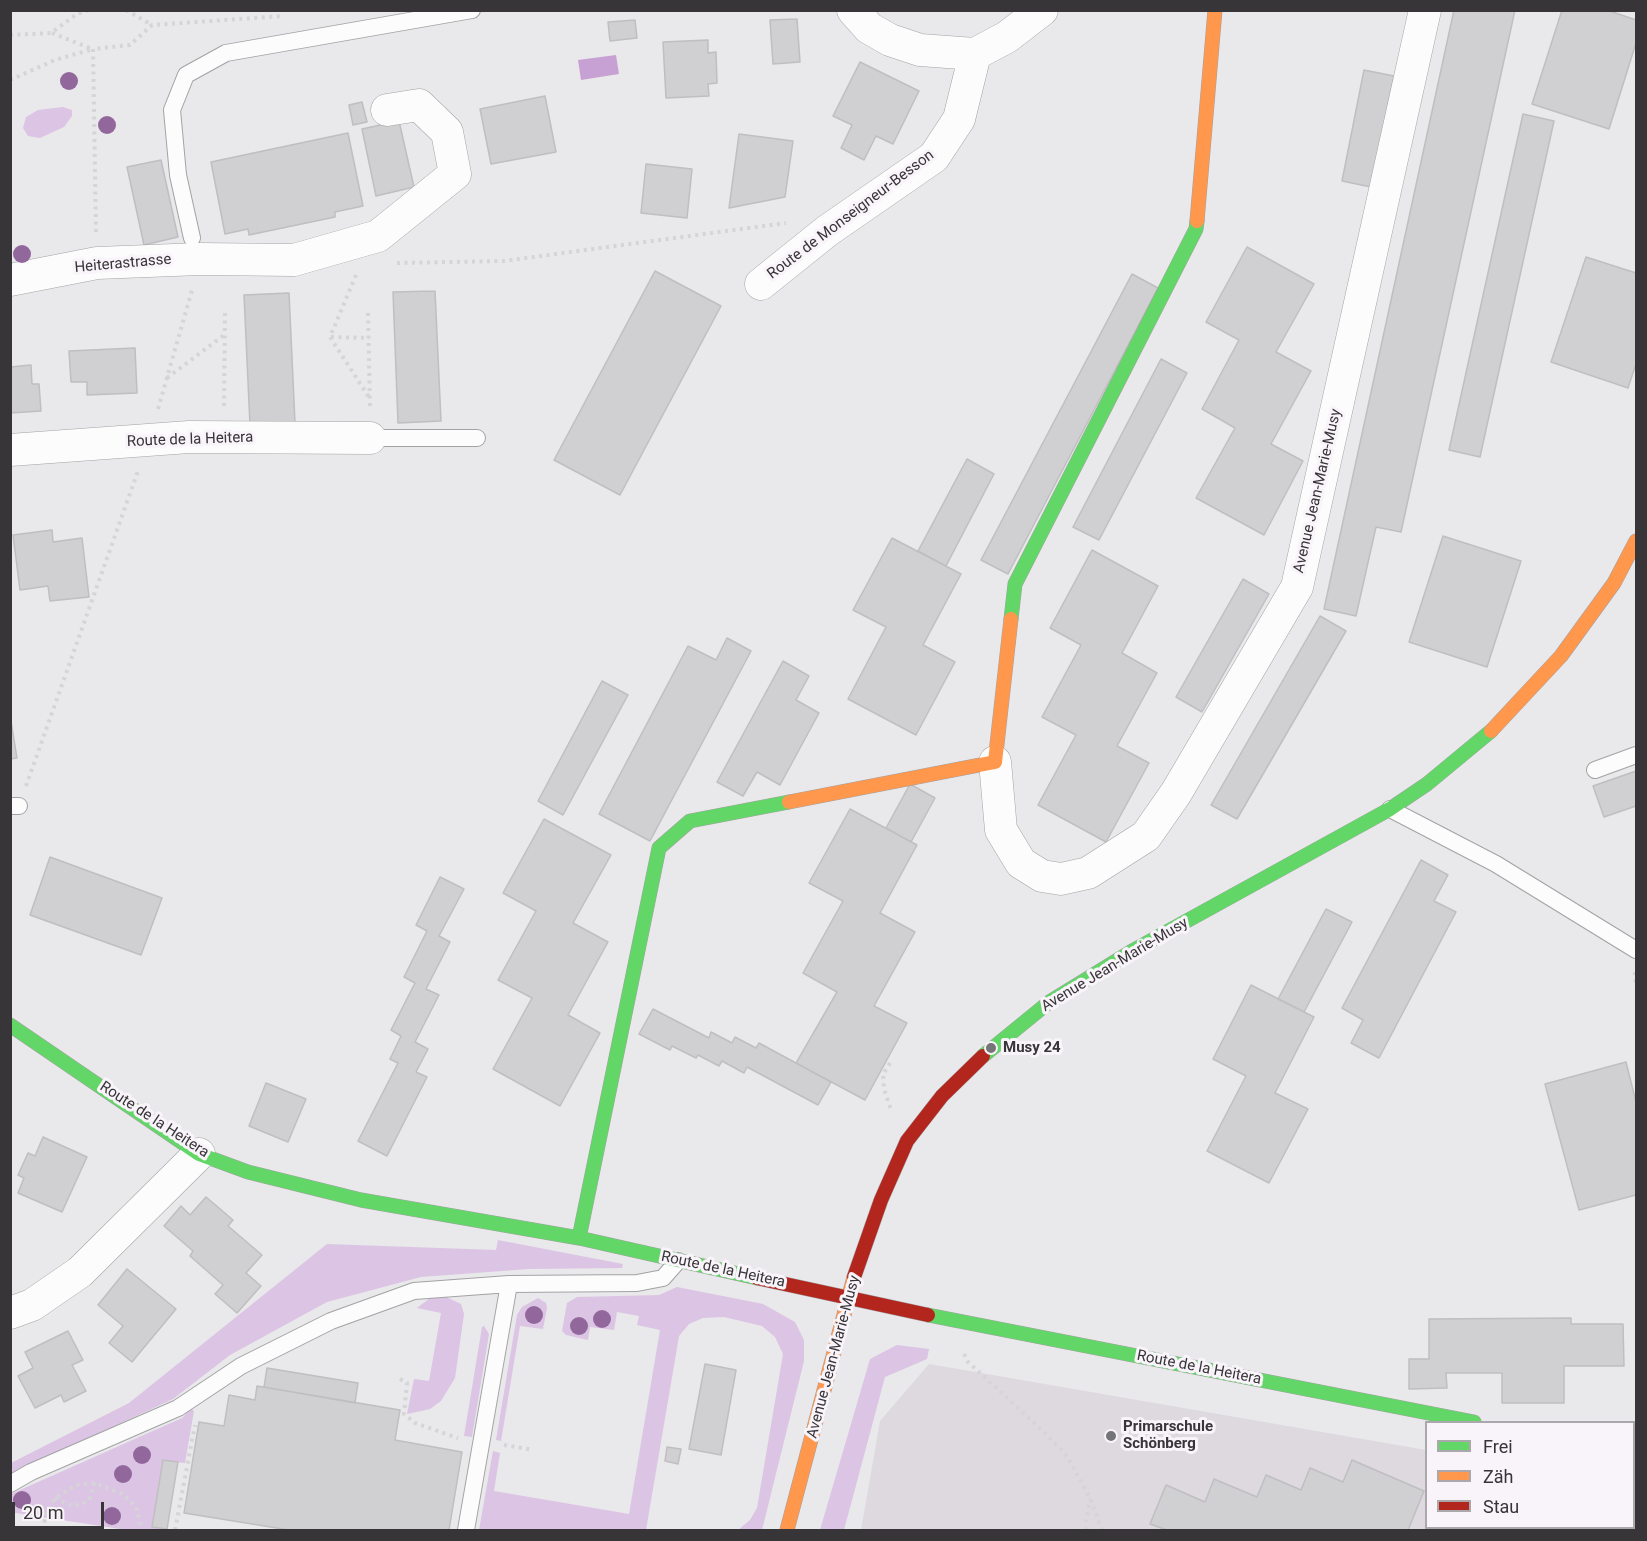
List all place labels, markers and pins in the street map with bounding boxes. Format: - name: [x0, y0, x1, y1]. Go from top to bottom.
- place label: Musy 24: [1003, 1039, 1061, 1057]
- marker: Musy 24: [984, 1041, 998, 1055]
- place label: Primarschule Schönberg: [1123, 1418, 1213, 1453]
- marker: Primarschule Schönberg: [1104, 1429, 1118, 1443]

